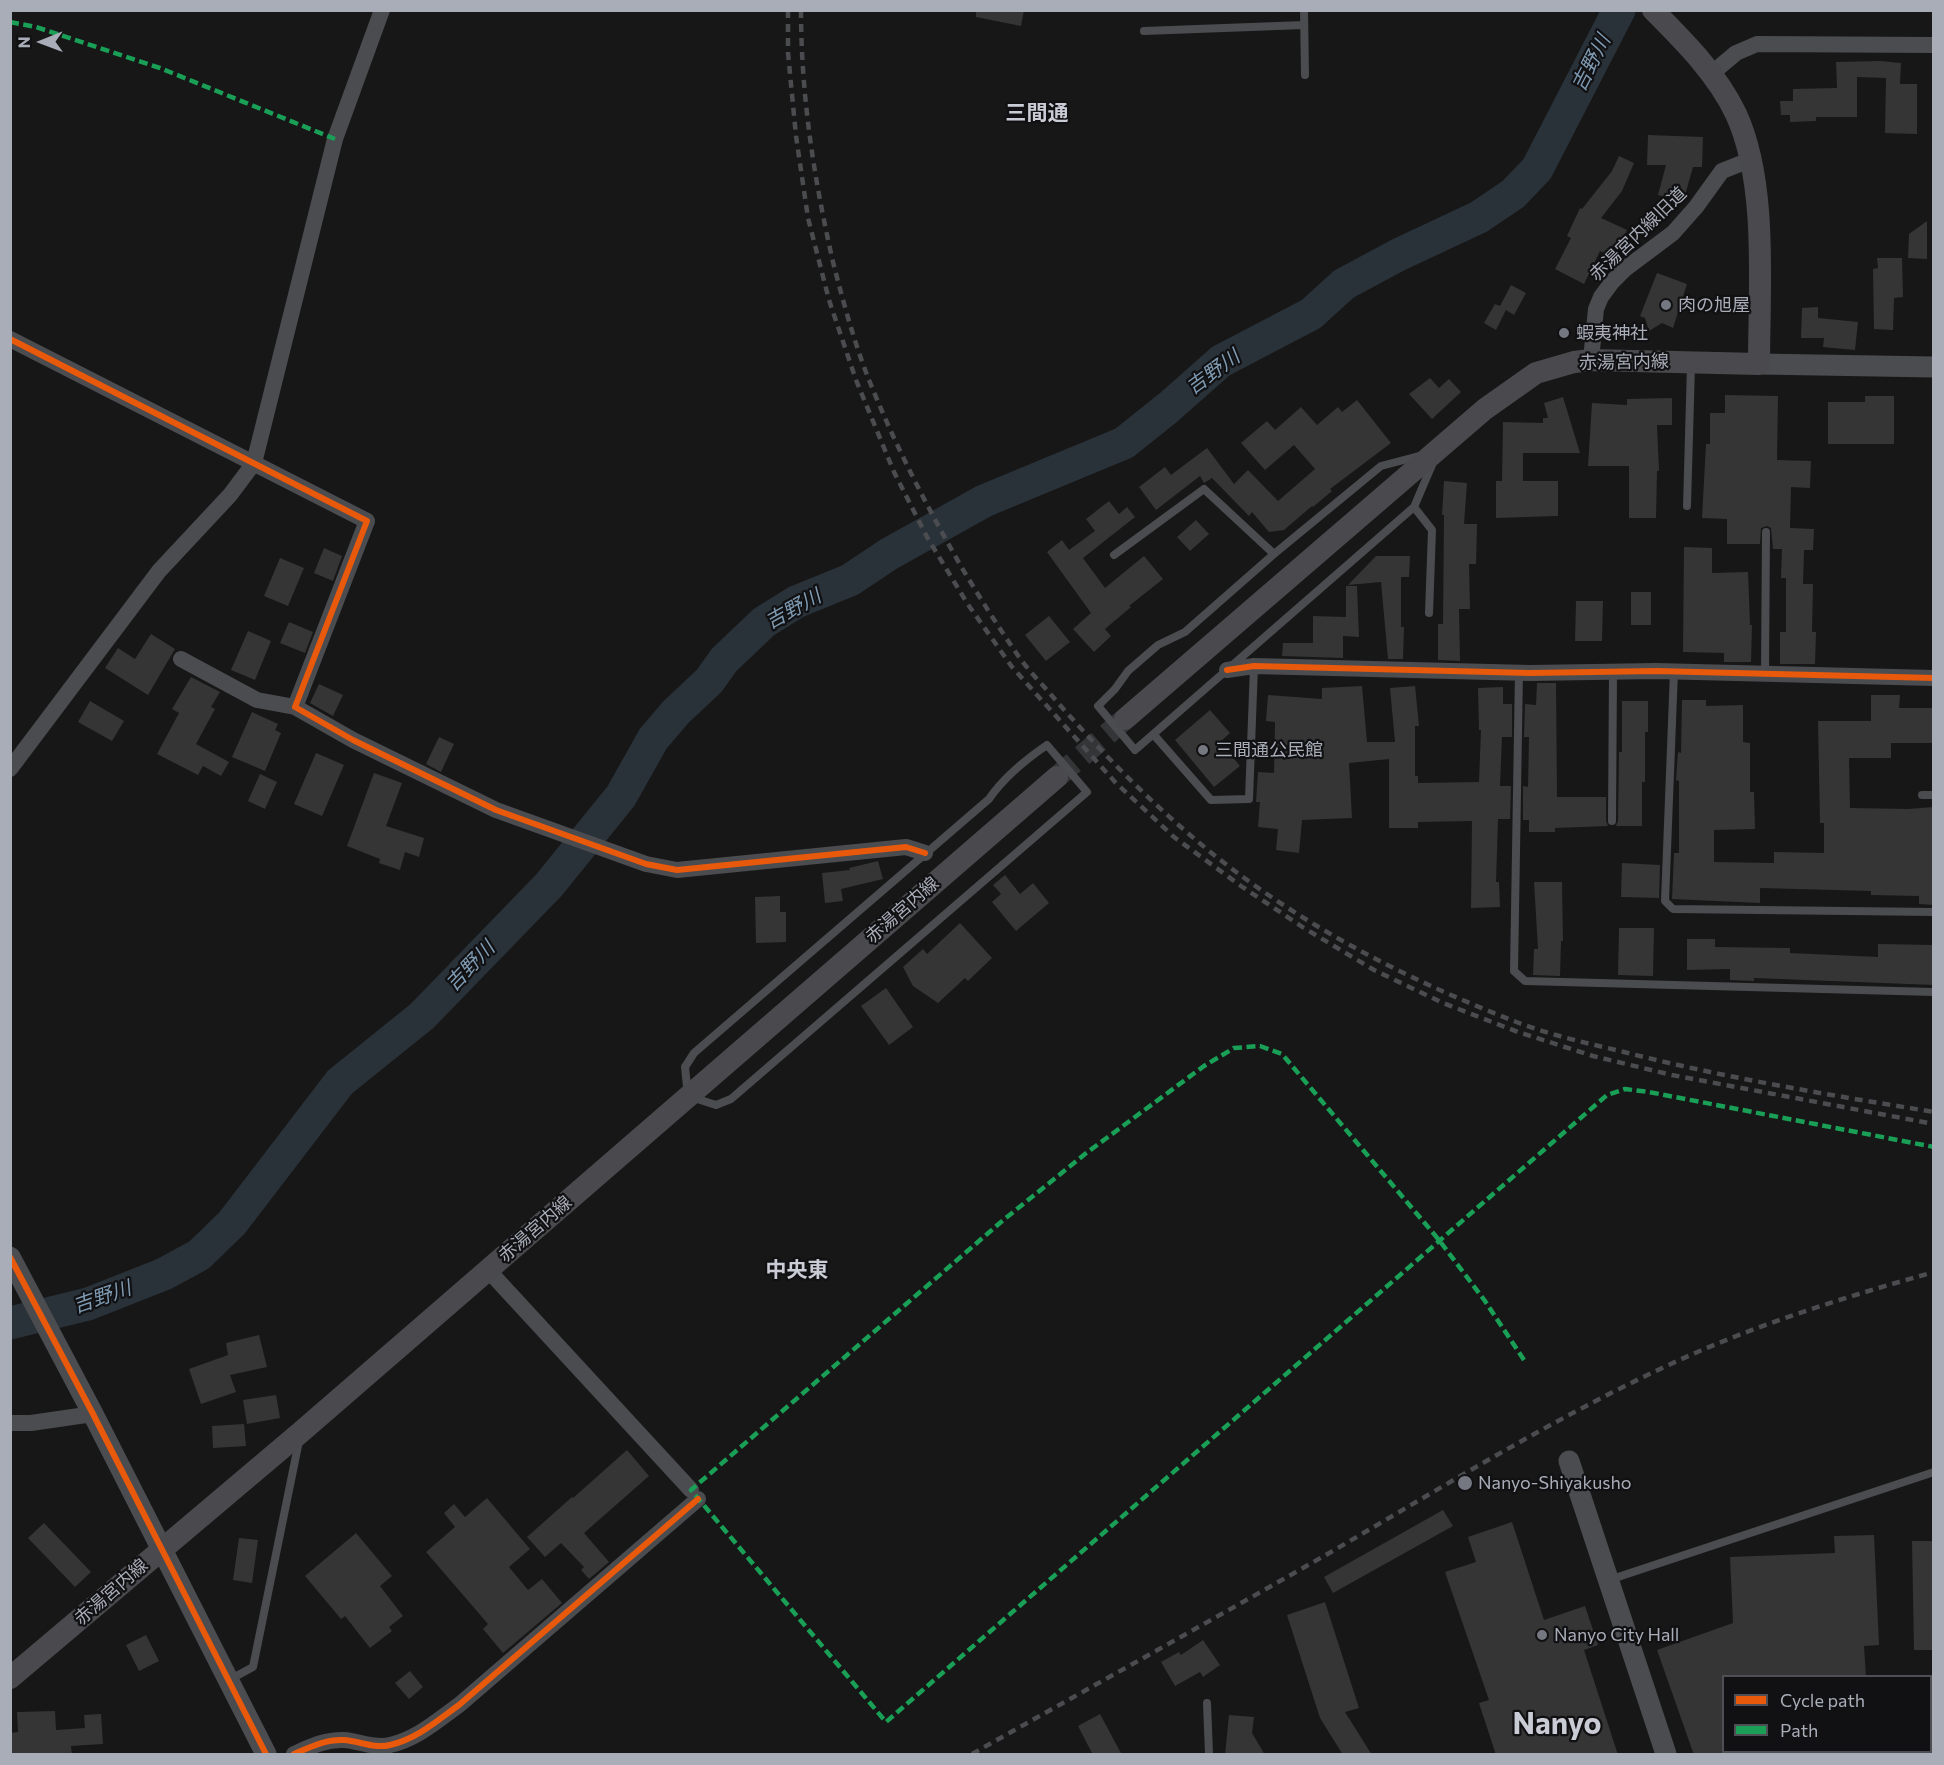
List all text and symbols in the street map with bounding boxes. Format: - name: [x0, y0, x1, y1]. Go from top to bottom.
- north arrow: [12, 12, 72, 72]
- water label: 吉野川: [1567, 31, 1615, 95]
- text: N: [14, 36, 33, 48]
- district label: 三間通: [1006, 100, 1068, 126]
- street label: 赤湯宮内線旧道: [1585, 182, 1691, 286]
- place label: 肉の旭屋: [1678, 294, 1750, 316]
- marker: 肉の旭屋: [1659, 298, 1673, 312]
- place label: 蝦夷神社: [1576, 322, 1648, 344]
- marker: 蝦夷神社: [1557, 326, 1571, 340]
- water label: 吉野川: [1182, 345, 1244, 399]
- street label: 赤湯宮内線: [1579, 350, 1669, 374]
- water label: 吉野川: [761, 584, 825, 634]
- place label: 三間通公民館: [1215, 739, 1323, 761]
- marker: 三間通公民館: [1196, 743, 1210, 757]
- street label: 赤湯宮内線: [861, 872, 943, 948]
- water label: 吉野川: [441, 936, 499, 996]
- street label: 赤湯宮内線: [494, 1191, 576, 1267]
- district label: 中央東: [766, 1257, 828, 1283]
- water label: 吉野川: [70, 1276, 134, 1318]
- place label: Nanyo-Shiyakusho: [1478, 1472, 1632, 1494]
- marker: Nanyo-Shiyakusho: [1456, 1474, 1474, 1492]
- street label: 赤湯宮内線: [70, 1554, 152, 1630]
- place label: Nanyo City Hall: [1554, 1624, 1679, 1646]
- marker: Nanyo City Hall: [1535, 1628, 1549, 1642]
- legend: [1722, 1675, 1932, 1753]
- text: Cycle path: [1780, 1689, 1865, 1711]
- district label: Nanyo: [1512, 1706, 1602, 1742]
- text: Path: [1780, 1719, 1818, 1741]

